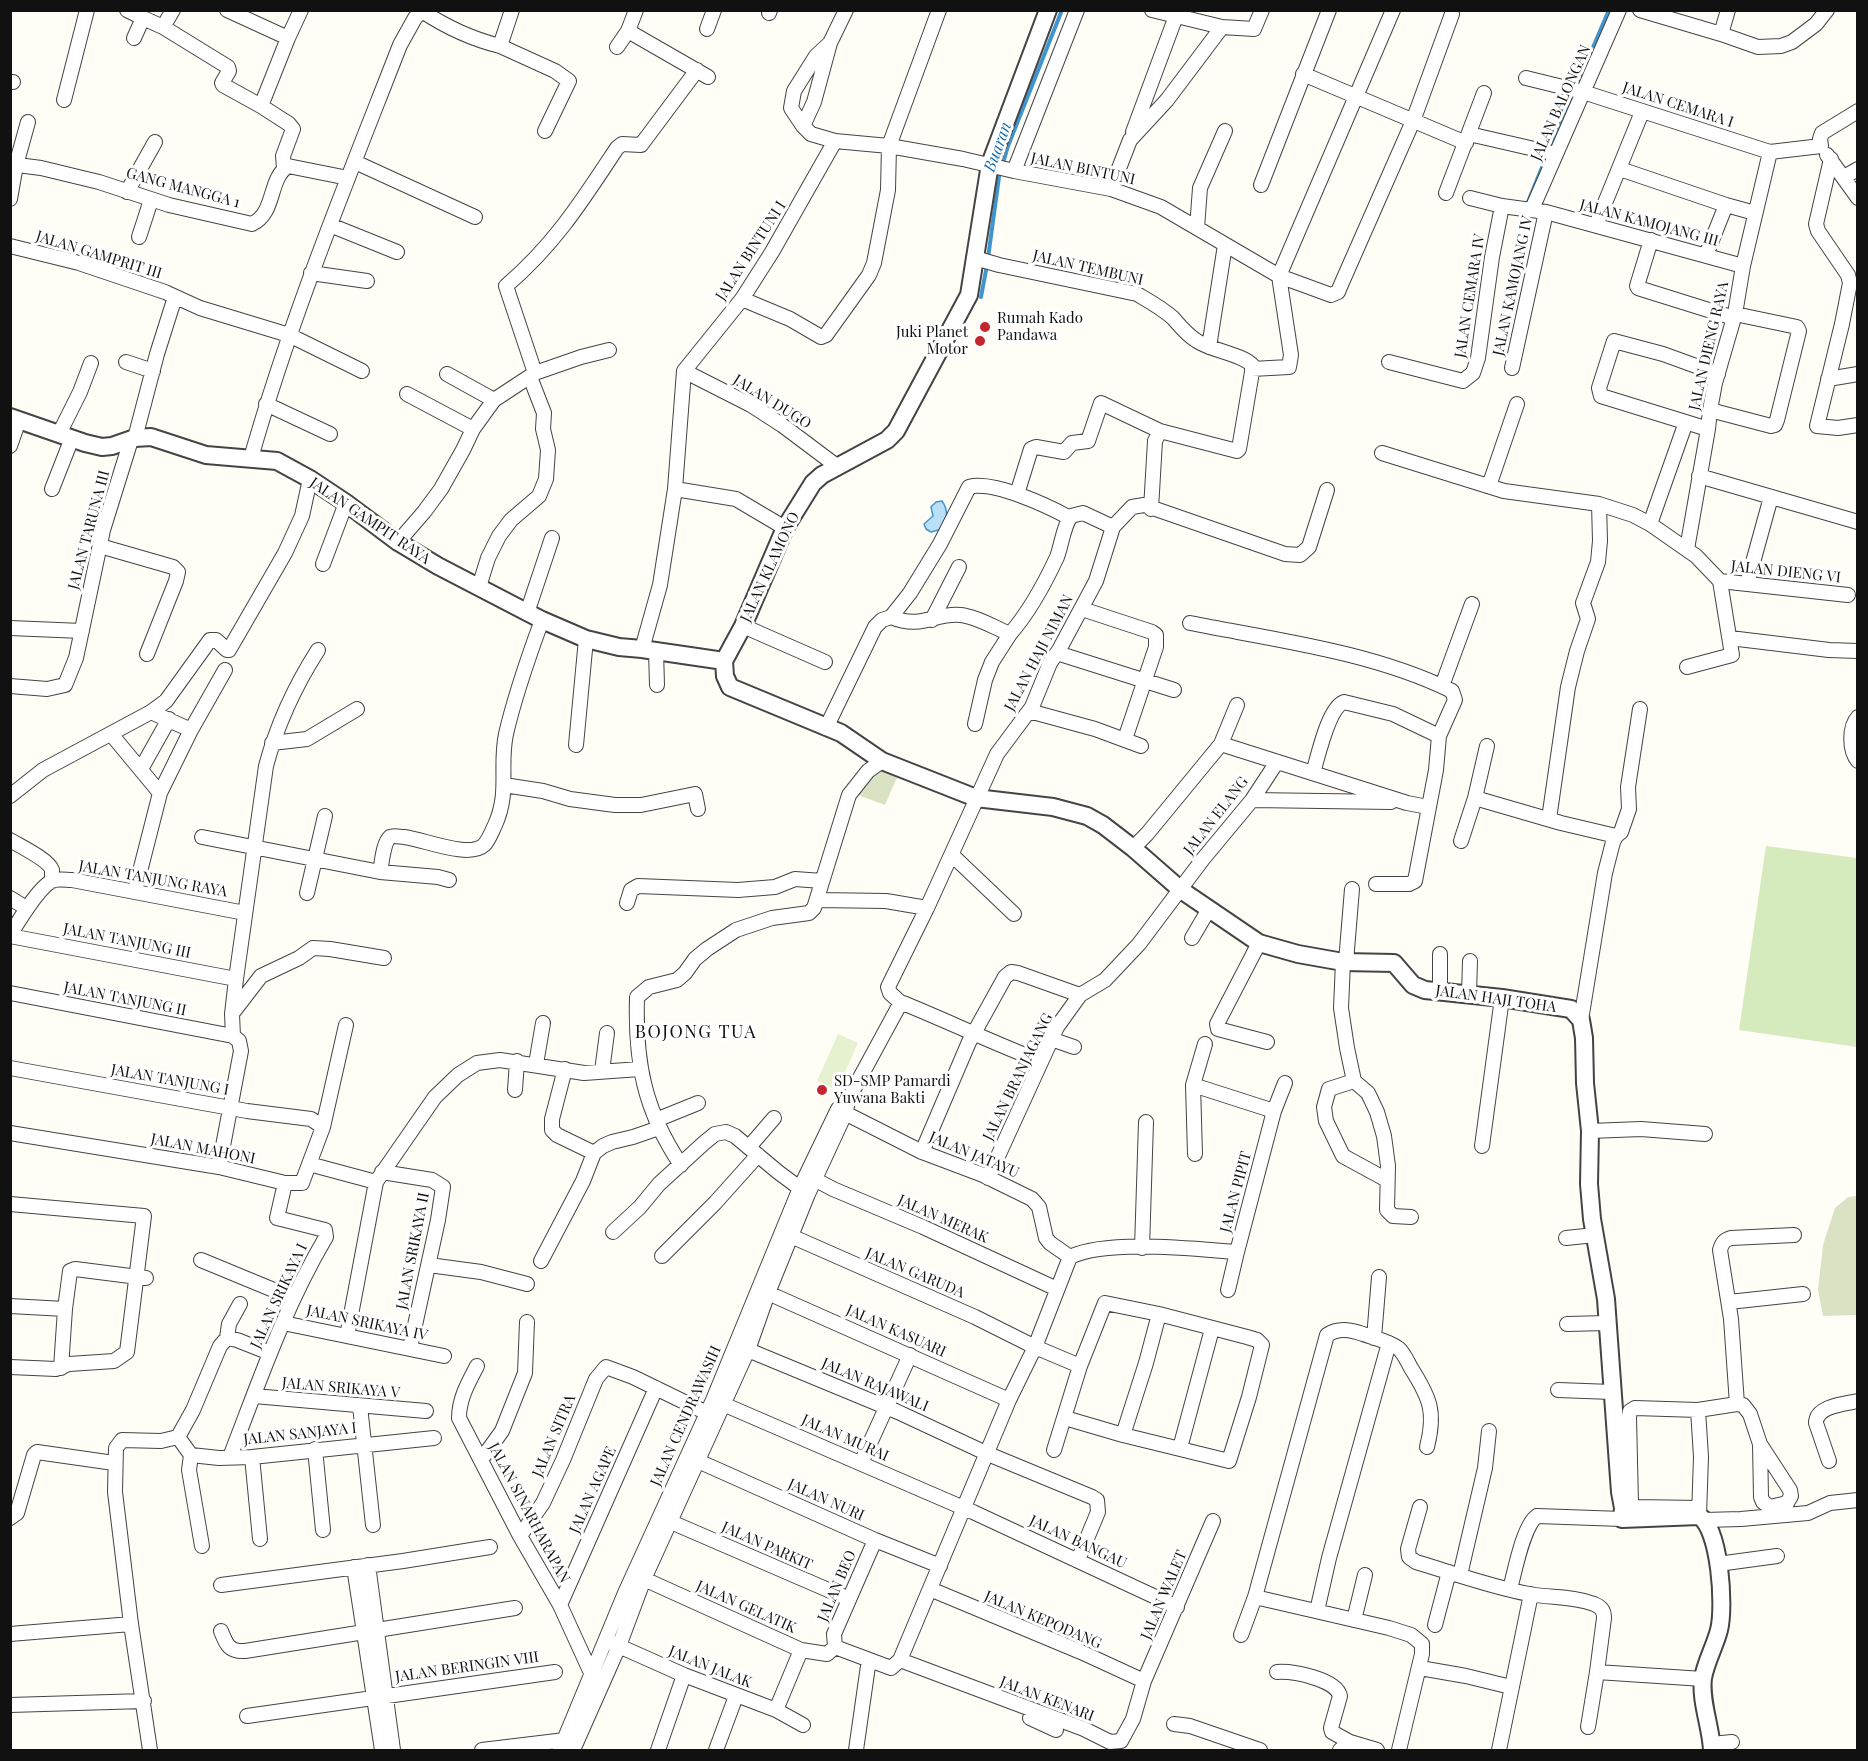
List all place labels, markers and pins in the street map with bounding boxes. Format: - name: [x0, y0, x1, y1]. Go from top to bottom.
- place label: Rumah Kado Pandawa: [997, 309, 1083, 344]
- marker: Rumah Kado Pandawa: [978, 320, 992, 334]
- place label: Juki Planet Motor: [896, 323, 968, 358]
- marker: Juki Planet Motor: [973, 334, 987, 348]
- place label: SD-SMP Pamardi Yuwana Bakti: [834, 1072, 951, 1107]
- marker: SD-SMP Pamardi Yuwana Bakti: [815, 1083, 829, 1097]

